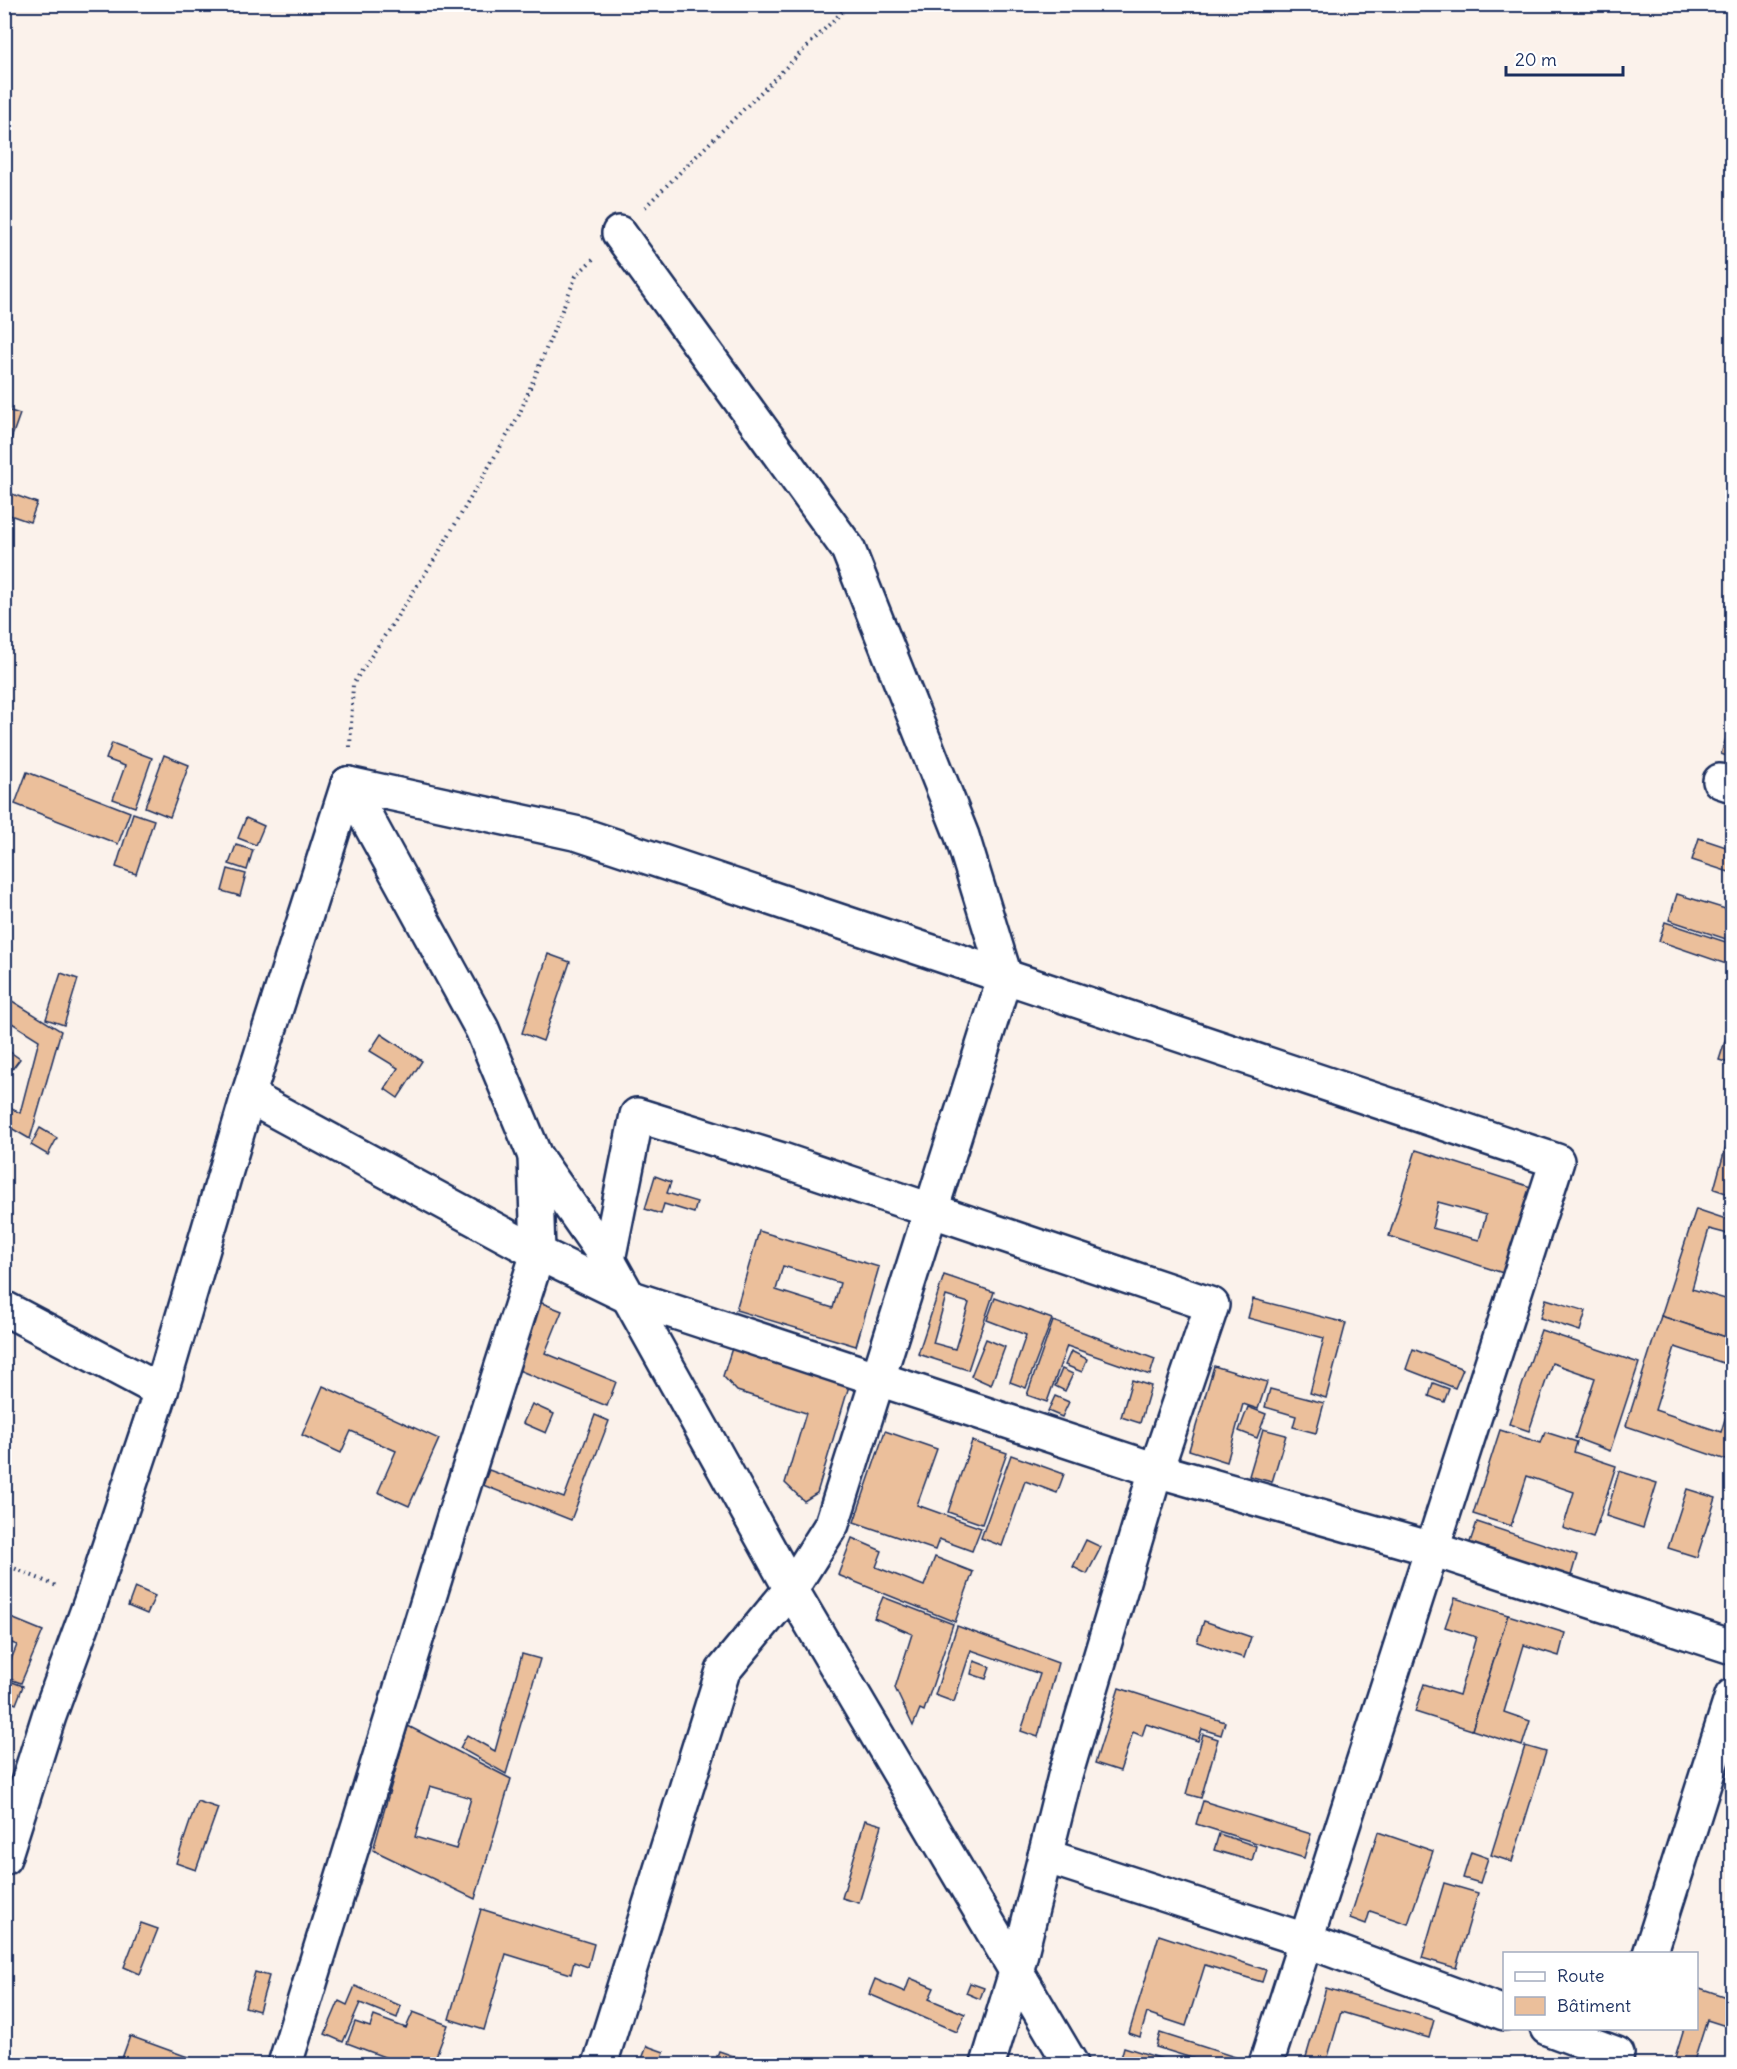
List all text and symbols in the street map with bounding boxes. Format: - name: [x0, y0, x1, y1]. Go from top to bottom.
- scale bar: [1506, 39, 1623, 77]
- text: 20 m: [1515, 48, 1557, 71]
- legend: [1503, 1952, 1698, 2030]
- text: Route: [1557, 1964, 1605, 1987]
- text: Bâtiment: [1557, 1994, 1631, 2017]

